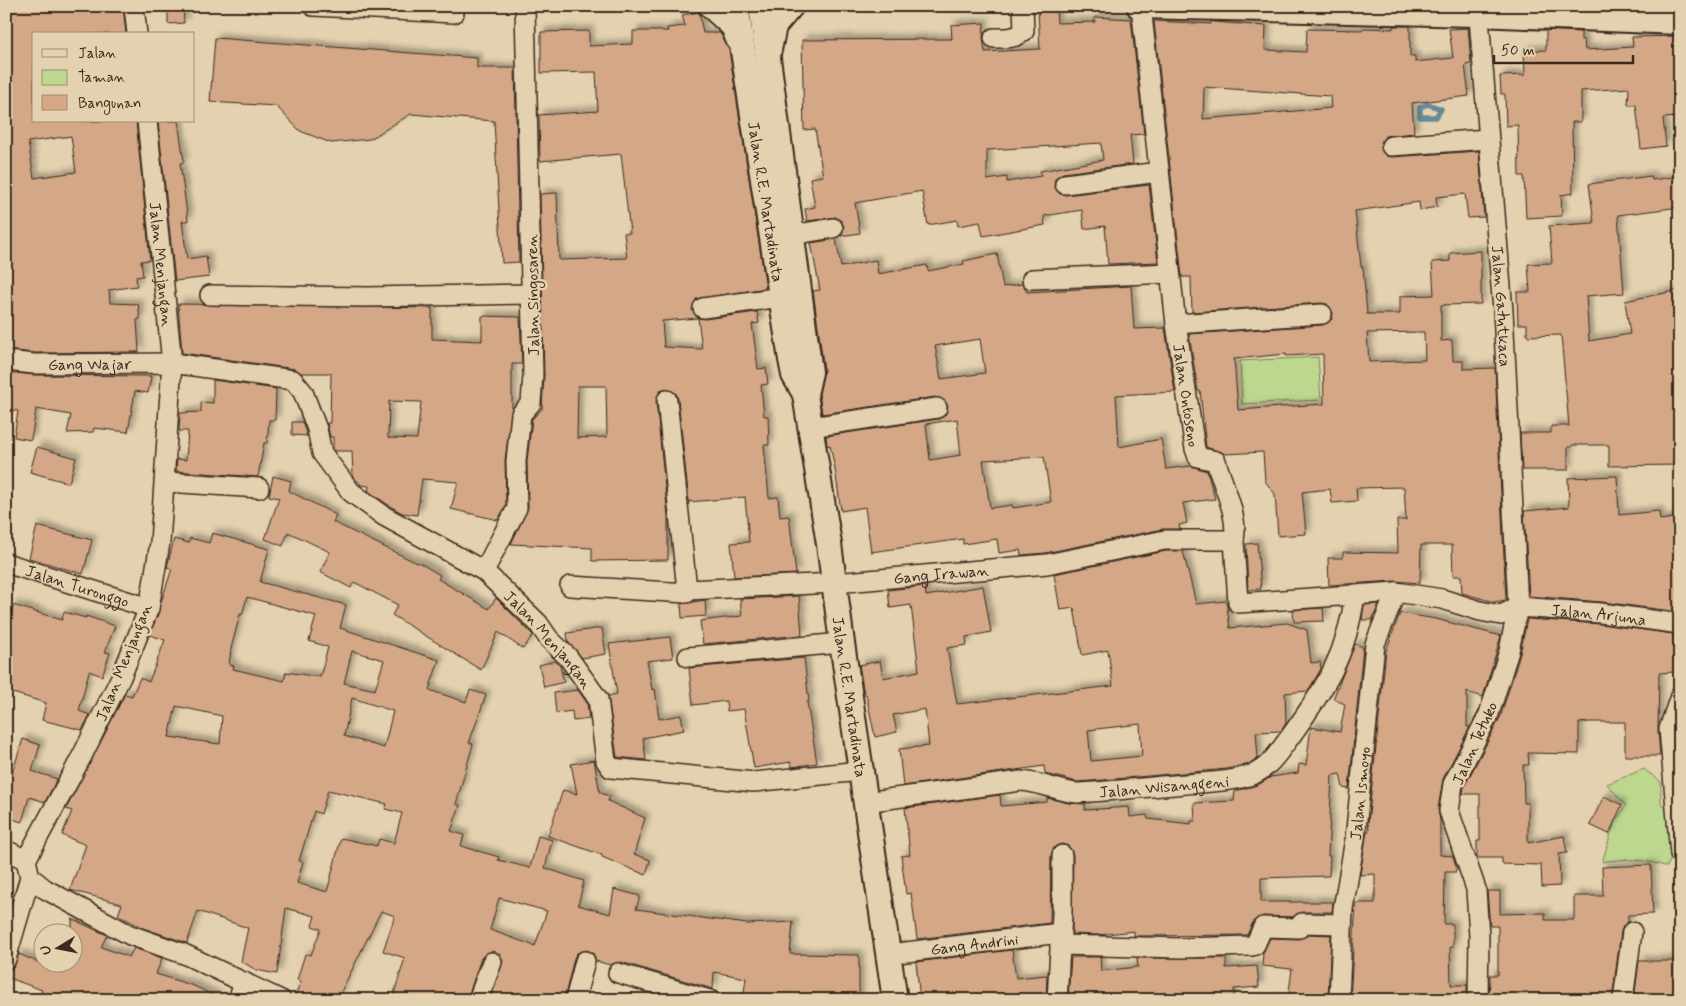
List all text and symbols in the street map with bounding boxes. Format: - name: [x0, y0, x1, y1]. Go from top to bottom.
- legend: [32, 32, 195, 122]
- scale bar: [1494, 32, 1632, 64]
- text: 50 m: [1501, 41, 1535, 61]
- text: Jalan: [78, 44, 117, 64]
- text: Taman: [78, 68, 126, 88]
- text: Bangunan: [78, 94, 141, 115]
- street label: Jalan R.E. Martadinata: [742, 120, 788, 284]
- street label: Jalan Menjangan: [143, 201, 177, 328]
- street label: Jalan Singosaren: [522, 233, 546, 356]
- street label: Jalan Gatutkaca: [1486, 245, 1515, 368]
- street label: Jalan Ontoseno: [1167, 342, 1204, 449]
- street label: Gang Wajar: [48, 354, 132, 377]
- street label: Gang Irawan: [893, 560, 990, 590]
- street label: Jalan Turonggo: [23, 561, 132, 613]
- street label: Jalan Menjangan: [499, 587, 597, 694]
- street label: Jalan Menjangan: [91, 600, 159, 725]
- street label: Jalan Arjuna: [1550, 600, 1648, 631]
- street label: Jalan R.E. Martadinata: [827, 615, 871, 779]
- street label: Jalan Tetuko: [1448, 699, 1503, 789]
- street label: Jalan Ismoyo: [1346, 746, 1376, 841]
- street label: Jalan Wisanggeni: [1098, 771, 1231, 804]
- north arrow: [32, 924, 82, 974]
- street label: Gang Andrini: [929, 929, 1020, 961]
- text: U: [37, 944, 56, 956]

